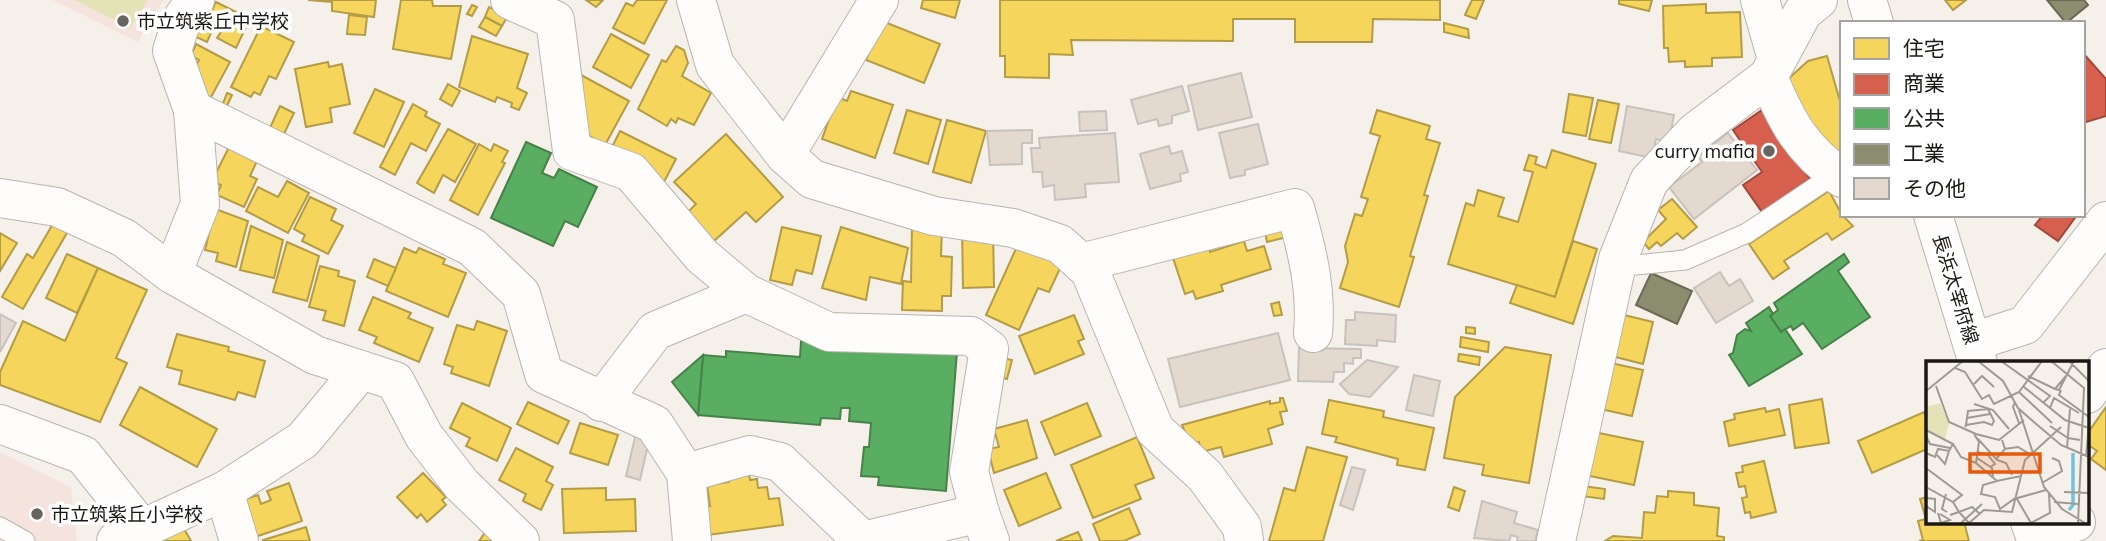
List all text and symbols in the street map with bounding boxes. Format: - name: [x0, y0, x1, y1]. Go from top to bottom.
- place label: 市立筑紫丘中学校: [137, 9, 289, 33]
- marker: 市立筑紫丘中学校: [115, 13, 131, 29]
- legend: [1840, 21, 2085, 217]
- text: 住宅: [1903, 35, 1945, 61]
- text: 商業: [1903, 70, 1945, 96]
- text: 公共: [1903, 105, 1945, 131]
- place label: curry mafia: [1655, 139, 1755, 163]
- text: 工業: [1903, 140, 1945, 166]
- marker: curry mafia: [1761, 143, 1777, 159]
- text: その他: [1903, 175, 1966, 201]
- street label: 長浜太宰府線: [1928, 231, 1984, 347]
- inset map: [1926, 361, 2088, 524]
- place label: 市立筑紫丘小学校: [51, 502, 203, 526]
- marker: 市立筑紫丘小学校: [29, 506, 45, 522]

